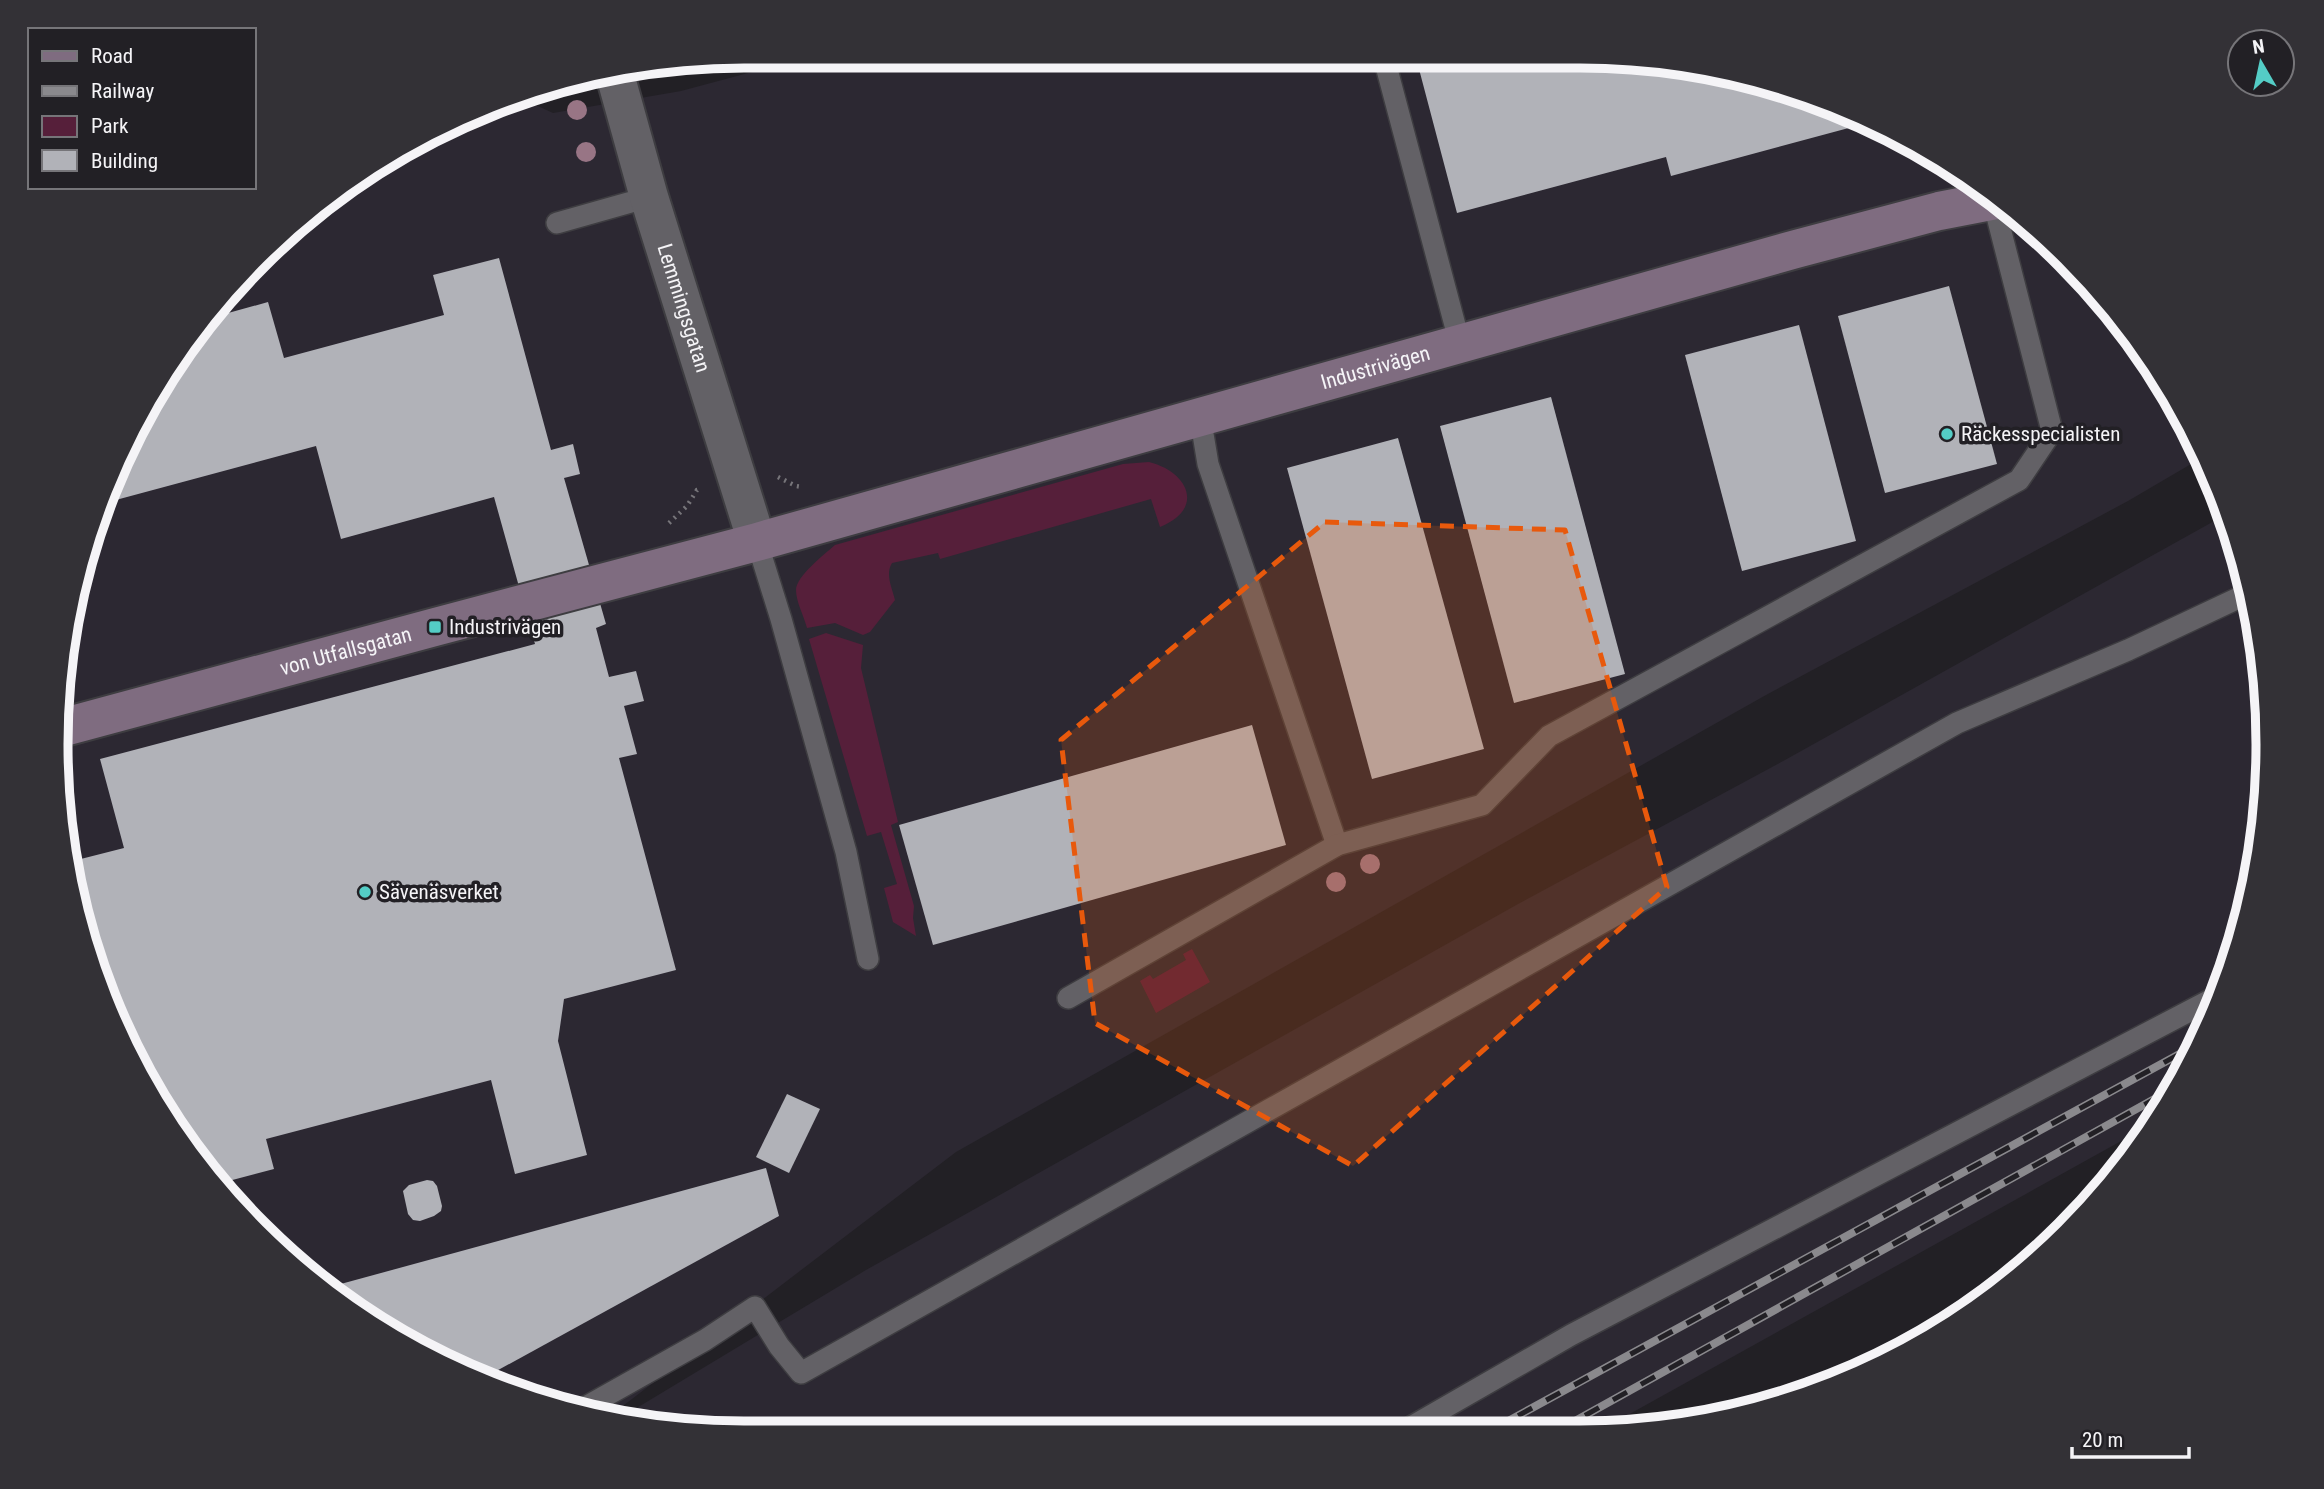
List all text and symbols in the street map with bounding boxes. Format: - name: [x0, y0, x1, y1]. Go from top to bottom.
- legend: [28, 28, 256, 189]
- north arrow: [2226, 28, 2296, 98]
- text: N: [2251, 34, 2266, 59]
- text: Road: [91, 44, 133, 68]
- text: Railway: [91, 79, 154, 103]
- text: Park: [91, 114, 129, 138]
- text: Building: [91, 149, 158, 173]
- street label: Lemmingsgatan: [652, 241, 715, 375]
- street label: Industrivägen: [1318, 341, 1433, 394]
- place label: Räckesspecialisten: [1961, 422, 2120, 446]
- marker: Räckesspecialisten: [1939, 426, 1955, 442]
- place label: Industrivägen: [449, 615, 561, 639]
- marker: Industrivägen: [427, 619, 443, 635]
- street label: von Utfallsgatan: [277, 622, 414, 680]
- place label: Sävenäsverket: [379, 880, 499, 904]
- marker: Sävenäsverket: [357, 884, 373, 900]
- scale bar: [2072, 1416, 2189, 1460]
- text: 20 m: [2082, 1428, 2123, 1452]

